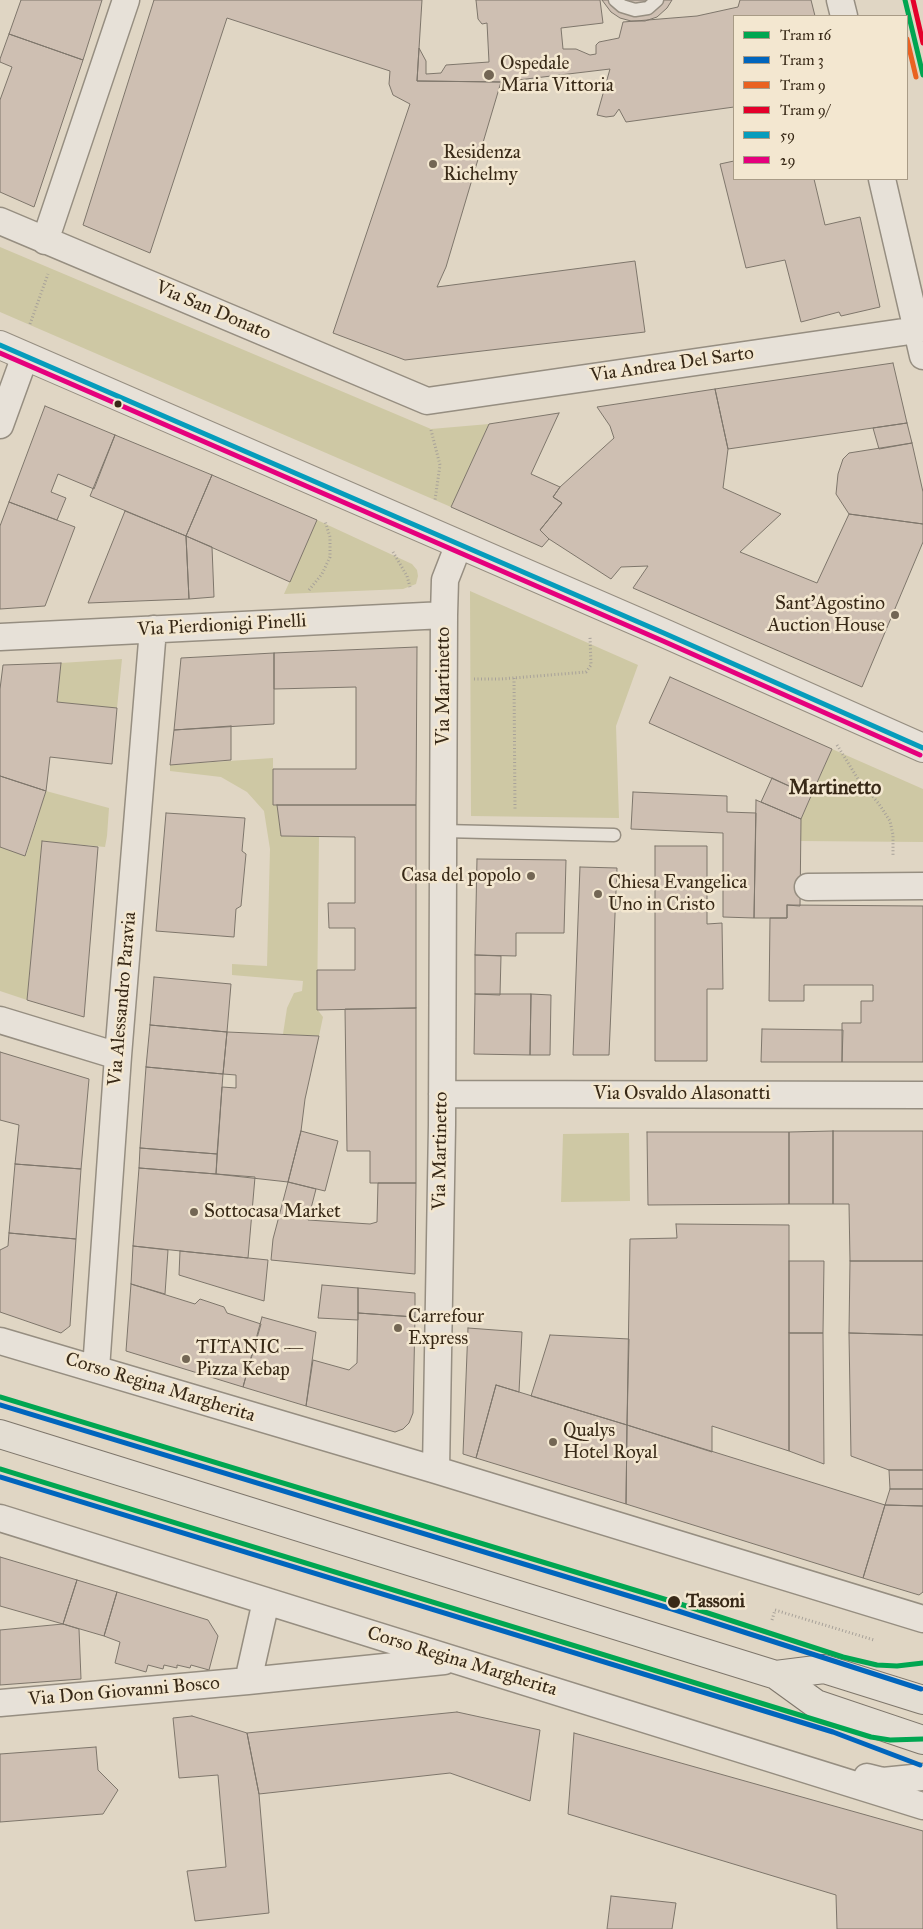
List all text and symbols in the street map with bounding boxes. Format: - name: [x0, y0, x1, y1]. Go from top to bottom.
- legend: [733, 15, 908, 180]
- text: Tram 16: [780, 26, 831, 44]
- text: Tram 3: [780, 51, 824, 69]
- place label: Ospedale Maria Vittoria: [500, 53, 614, 97]
- marker: Ospedale Maria Vittoria: [482, 68, 496, 82]
- text: Tram 9: [780, 76, 826, 94]
- text: Tram 9/: [780, 101, 830, 119]
- text: 59: [780, 126, 795, 144]
- place label: Residenza Richelmy: [443, 142, 521, 186]
- text: 29: [780, 151, 795, 169]
- marker: Residenza Richelmy: [427, 158, 439, 170]
- street label: Via San Donato: [152, 276, 274, 346]
- street label: Via Andrea Del Sarto: [589, 342, 755, 388]
- unlabelled marker: [113, 399, 123, 409]
- place label: Sant'Agostino Auction House: [767, 593, 885, 637]
- marker: Sant'Agostino Auction House: [889, 609, 901, 621]
- street label: Via Pierdionigi Pinelli: [137, 610, 307, 642]
- street label: Via Martinetto: [433, 627, 455, 745]
- district label: Martinetto: [789, 777, 881, 801]
- place label: Casa del popolo: [401, 865, 521, 887]
- marker: Casa del popolo: [525, 870, 537, 882]
- place label: Chiesa Evangelica Uno in Cristo: [608, 872, 747, 916]
- marker: Chiesa Evangelica Uno in Cristo: [592, 888, 604, 900]
- street label: Via Alessandro Paravia: [104, 911, 142, 1087]
- street label: Via Osvaldo Alasonatti: [593, 1083, 771, 1105]
- street label: Via Martinetto: [429, 1092, 453, 1210]
- place label: Sottocasa Market: [204, 1201, 341, 1223]
- marker: Sottocasa Market: [188, 1206, 200, 1218]
- place label: Carrefour Express: [408, 1306, 484, 1350]
- marker: Carrefour Express: [392, 1322, 404, 1334]
- place label: TITANIC — Pizza Kebap: [196, 1337, 303, 1381]
- street label: Corso Regina Margherita: [62, 1348, 258, 1428]
- marker: TITANIC — Pizza Kebap: [180, 1353, 192, 1365]
- place label: Qualys Hotel Royal: [563, 1420, 658, 1464]
- marker: Qualys Hotel Royal: [547, 1436, 559, 1448]
- place label: Tassoni: [686, 1591, 745, 1613]
- marker: Tassoni: [666, 1594, 682, 1610]
- street label: Corso Regina Margherita: [364, 1622, 560, 1702]
- street label: Via Don Giovanni Bosco: [27, 1672, 221, 1712]

